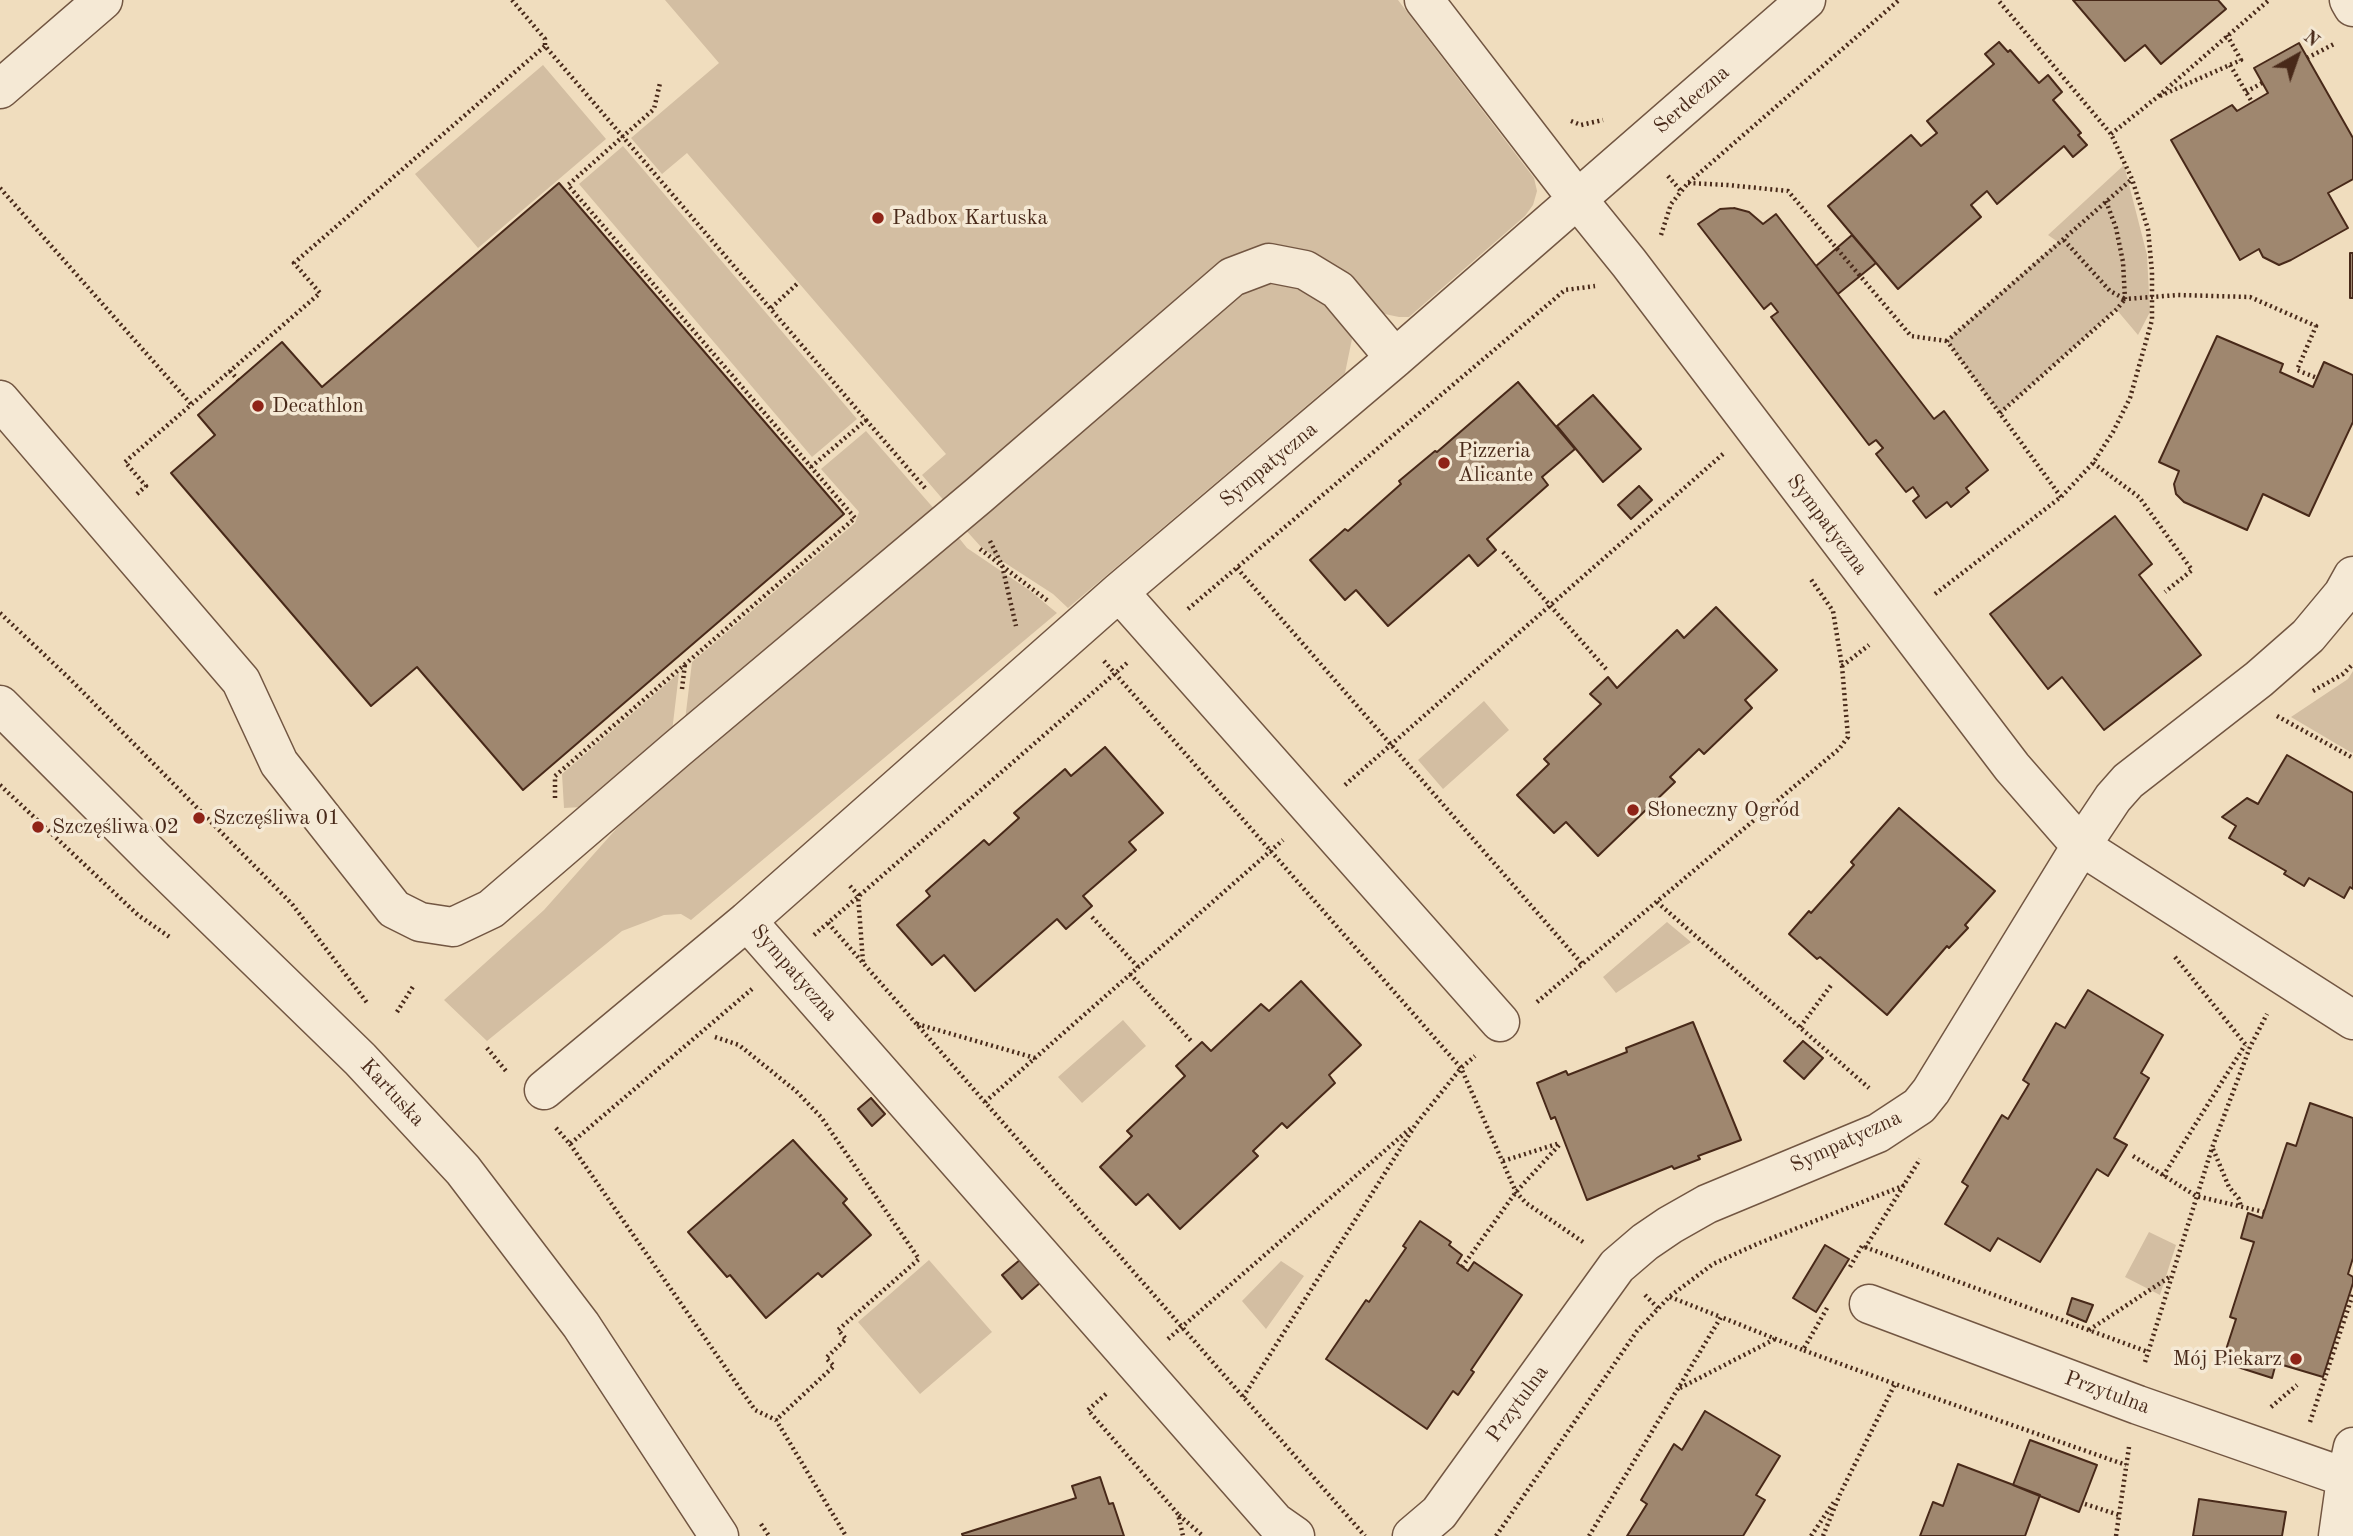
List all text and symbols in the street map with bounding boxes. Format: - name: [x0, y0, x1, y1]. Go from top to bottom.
- north arrow: [2262, 21, 2332, 91]
- text: N: [2299, 28, 2322, 51]
- street label: Serdeczna: [1649, 60, 1735, 140]
- place label: Padbox Kartuska: [892, 205, 1048, 231]
- marker: Padbox Kartuska: [870, 210, 886, 226]
- place label: Decathlon: [272, 393, 364, 419]
- marker: Decathlon: [250, 398, 266, 414]
- street label: Sympatyczna: [1215, 417, 1323, 513]
- place label: Pizzeria Alicante: [1458, 438, 1533, 488]
- marker: Pizzeria Alicante: [1436, 455, 1452, 471]
- street label: Sympatyczna: [1781, 470, 1873, 580]
- place label: Słoneczny Ogród: [1647, 797, 1800, 823]
- marker: Słoneczny Ogród: [1625, 802, 1641, 818]
- place label: Szczęśliwa 01: [213, 805, 340, 831]
- marker: Szczęśliwa 01: [191, 810, 207, 826]
- place label: Szczęśliwa 02: [52, 814, 179, 840]
- marker: Szczęśliwa 02: [30, 819, 46, 835]
- street label: Sympatyczna: [745, 920, 843, 1026]
- street label: Kartuska: [354, 1054, 430, 1132]
- street label: Sympatyczna: [1786, 1105, 1906, 1179]
- place label: Mój Piekarz: [2173, 1346, 2282, 1372]
- marker: Mój Piekarz: [2288, 1351, 2304, 1367]
- street label: Przytulna: [1482, 1361, 1554, 1447]
- street label: Przytulna: [2061, 1366, 2153, 1420]

